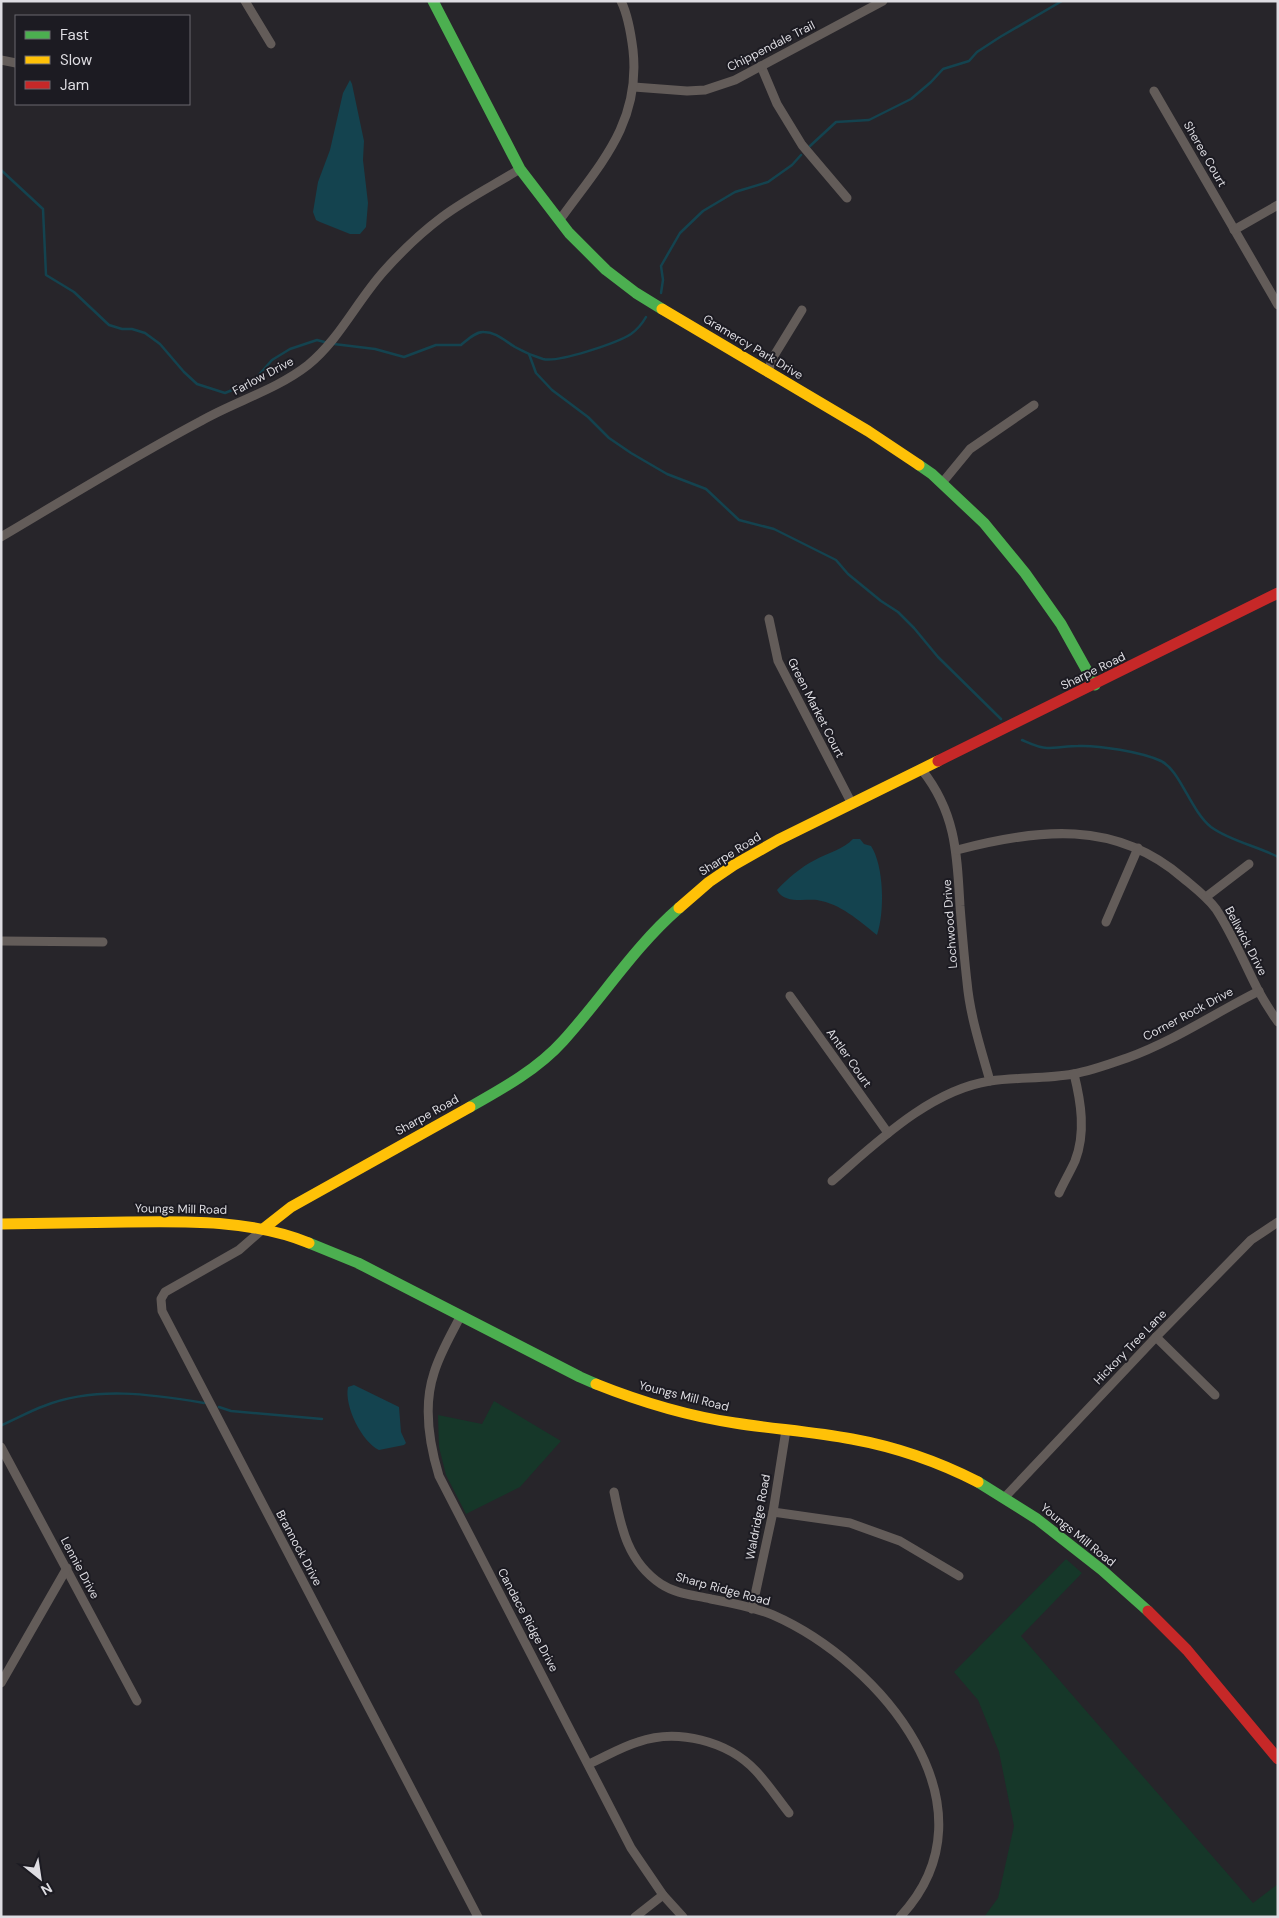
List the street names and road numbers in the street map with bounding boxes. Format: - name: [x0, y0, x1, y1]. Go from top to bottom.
- street label: Chippendale Trail: [724, 17, 818, 75]
- street label: Sheree Court: [1180, 118, 1230, 190]
- street label: Gramercy Park Drive: [700, 311, 806, 383]
- street label: Farlow Drive: [230, 353, 297, 399]
- street label: Sharpe Road: [1058, 648, 1128, 694]
- street label: Green Market Court: [784, 655, 848, 761]
- street label: Sharpe Road: [696, 829, 764, 879]
- street label: Lochwood Drive: [939, 879, 961, 969]
- street label: Bellwick Drive: [1221, 904, 1271, 978]
- street label: Corner Rock Drive: [1140, 983, 1236, 1045]
- street label: Antler Court: [823, 1025, 875, 1091]
- street label: Sharpe Road: [392, 1091, 462, 1139]
- street label: Youngs Mill Road: [135, 1200, 227, 1218]
- street label: Hickory Tree Lane: [1090, 1306, 1170, 1388]
- street label: Youngs Mill Road: [637, 1377, 731, 1415]
- street label: Waldridge Road: [742, 1473, 774, 1561]
- street label: Youngs Mill Road: [1037, 1500, 1119, 1570]
- street label: Brannock Drive: [272, 1507, 326, 1589]
- street label: Lennie Drive: [57, 1534, 103, 1602]
- street label: Candace Ridge Drive: [494, 1565, 562, 1675]
- street label: Sharp Ridge Road: [674, 1569, 772, 1609]

